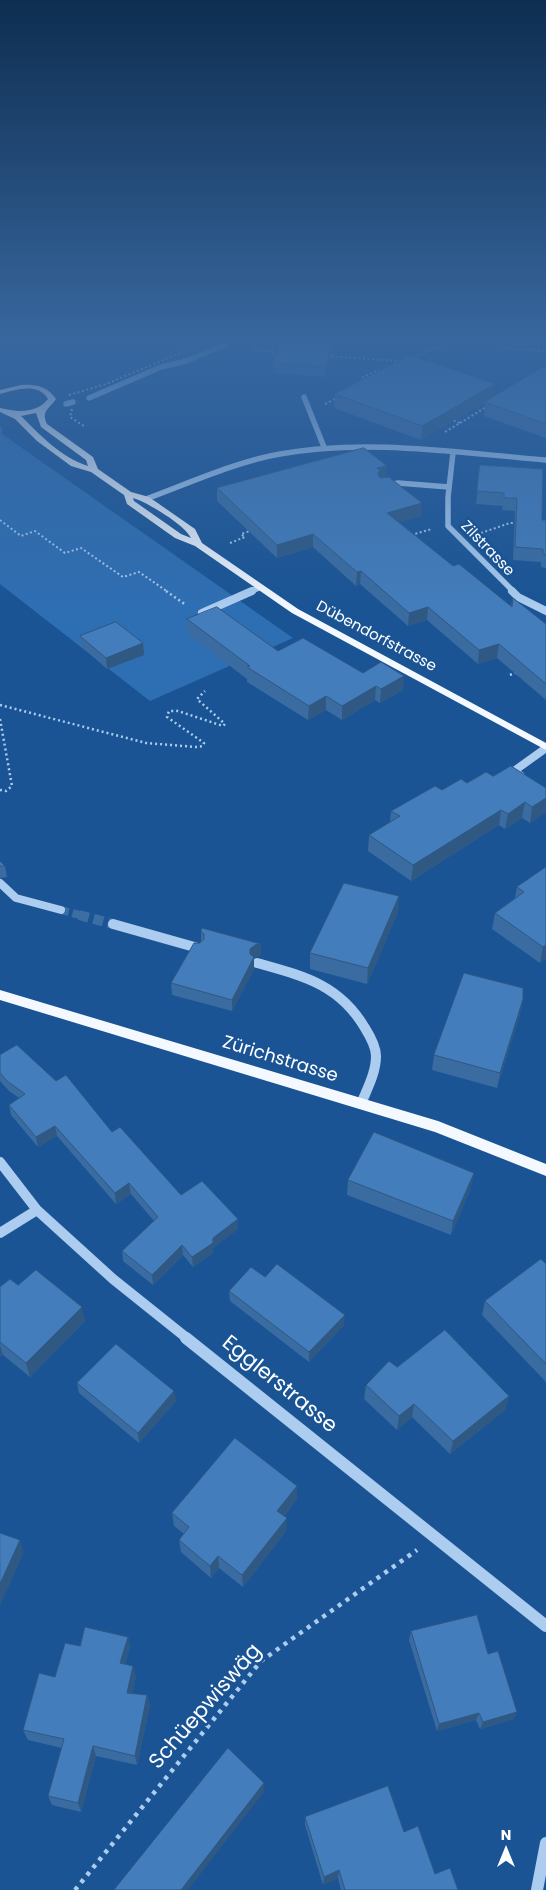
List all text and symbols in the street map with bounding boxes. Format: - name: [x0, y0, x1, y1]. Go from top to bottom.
- street label: Zilstrasse: [456, 518, 518, 580]
- street label: Dübendorfstrasse: [313, 598, 439, 676]
- street label: Zürichstrasse: [220, 1032, 340, 1088]
- street label: Egglerstrasse: [216, 1331, 342, 1439]
- street label: Schüepwiswäg: [145, 1639, 267, 1775]
- north arrow: [481, 1825, 531, 1875]
- text: N: [501, 1825, 511, 1845]

